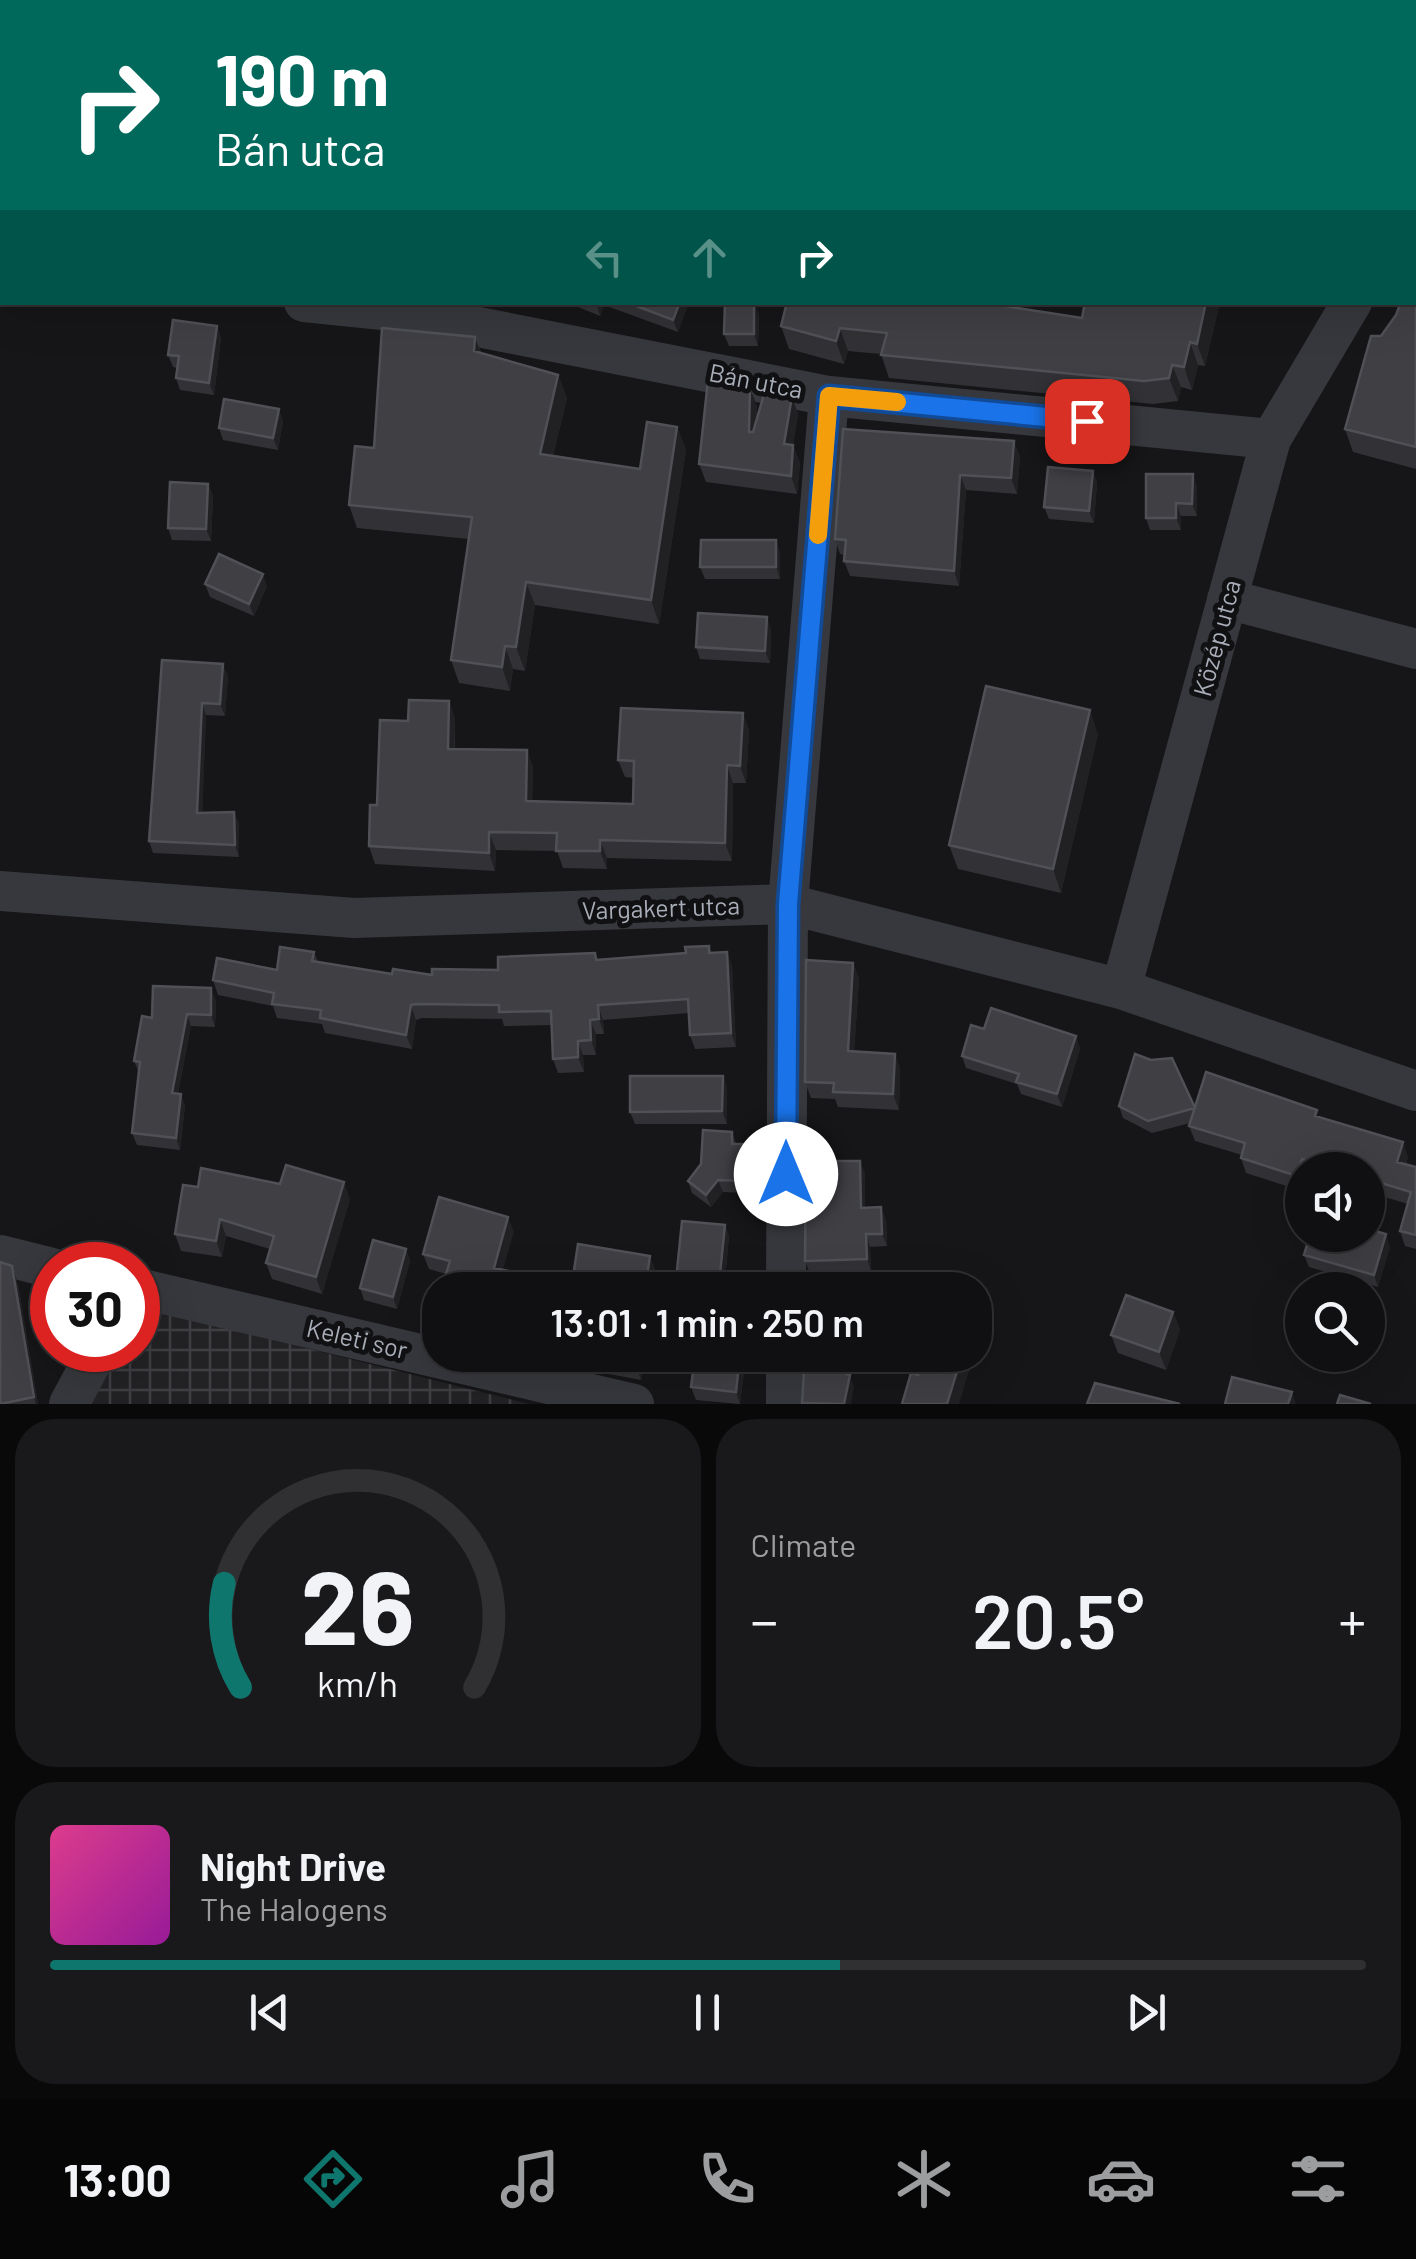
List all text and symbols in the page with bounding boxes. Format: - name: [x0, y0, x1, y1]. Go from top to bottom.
- text: 190 m: [215, 36, 389, 120]
- icon: right: [50, 40, 180, 170]
- text: Bán utca: [215, 121, 385, 175]
- icon: left: [577, 230, 632, 285]
- icon: ahead: [682, 230, 737, 285]
- icon: right: [787, 230, 842, 285]
- street label: Bán utca: [707, 356, 806, 404]
- pin: [1045, 379, 1130, 464]
- icon: arrive: [1060, 394, 1115, 449]
- street label: Közép utca: [1186, 576, 1246, 699]
- street label: Vargakert utca: [581, 889, 740, 925]
- position arrow: [734, 1122, 838, 1226]
- map controls: [1285, 1152, 1385, 1372]
- button: sound: [1285, 1152, 1385, 1252]
- speed limit sign: 30: [30, 1242, 160, 1372]
- button: search: [1285, 1272, 1385, 1372]
- text: 13:01 · 1 min · 250 m: [550, 1299, 864, 1345]
- street label: Keleti sor: [304, 1312, 410, 1364]
- text: Climate: [751, 1525, 856, 1563]
- text: 26: [301, 1541, 415, 1666]
- text: 20.5°: [972, 1574, 1145, 1664]
- text: −: [751, 1586, 778, 1652]
- text: +: [1338, 1586, 1366, 1652]
- text: km/h: [317, 1661, 398, 1704]
- text: Night Drive: [200, 1843, 386, 1889]
- text: The Halogens: [200, 1889, 388, 1927]
- icon: previous: [242, 1985, 297, 2040]
- icon: pause: [680, 1985, 735, 2040]
- icon: next: [1119, 1985, 1174, 2040]
- icon: directions: [298, 2144, 368, 2214]
- icon: music: [495, 2144, 565, 2214]
- icon: phone: [692, 2144, 762, 2214]
- icon: climate: [889, 2144, 959, 2214]
- icon: car: [1086, 2144, 1156, 2214]
- icon: filters: [1283, 2144, 1353, 2214]
- text: 13:00: [63, 2152, 171, 2206]

